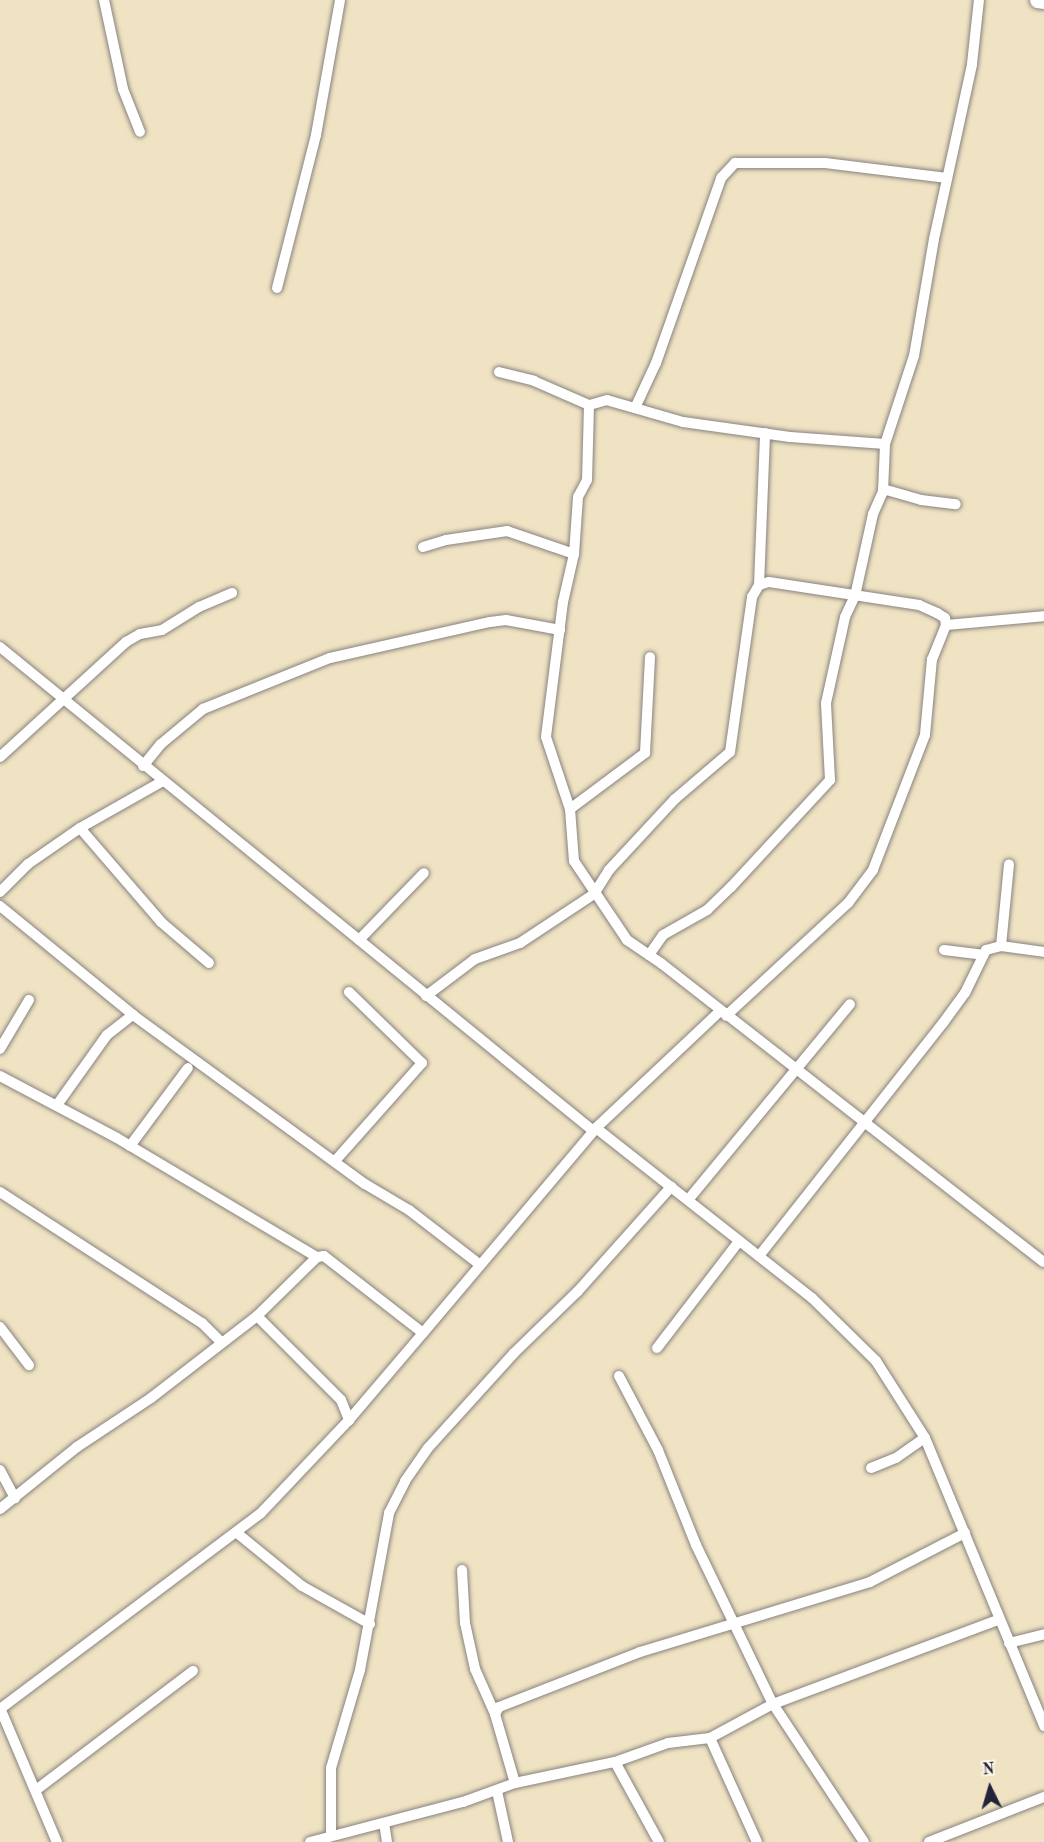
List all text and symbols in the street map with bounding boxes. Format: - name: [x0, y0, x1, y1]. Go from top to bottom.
- north arrow: [960, 1758, 1020, 1818]
- text: N: [982, 1762, 995, 1779]

